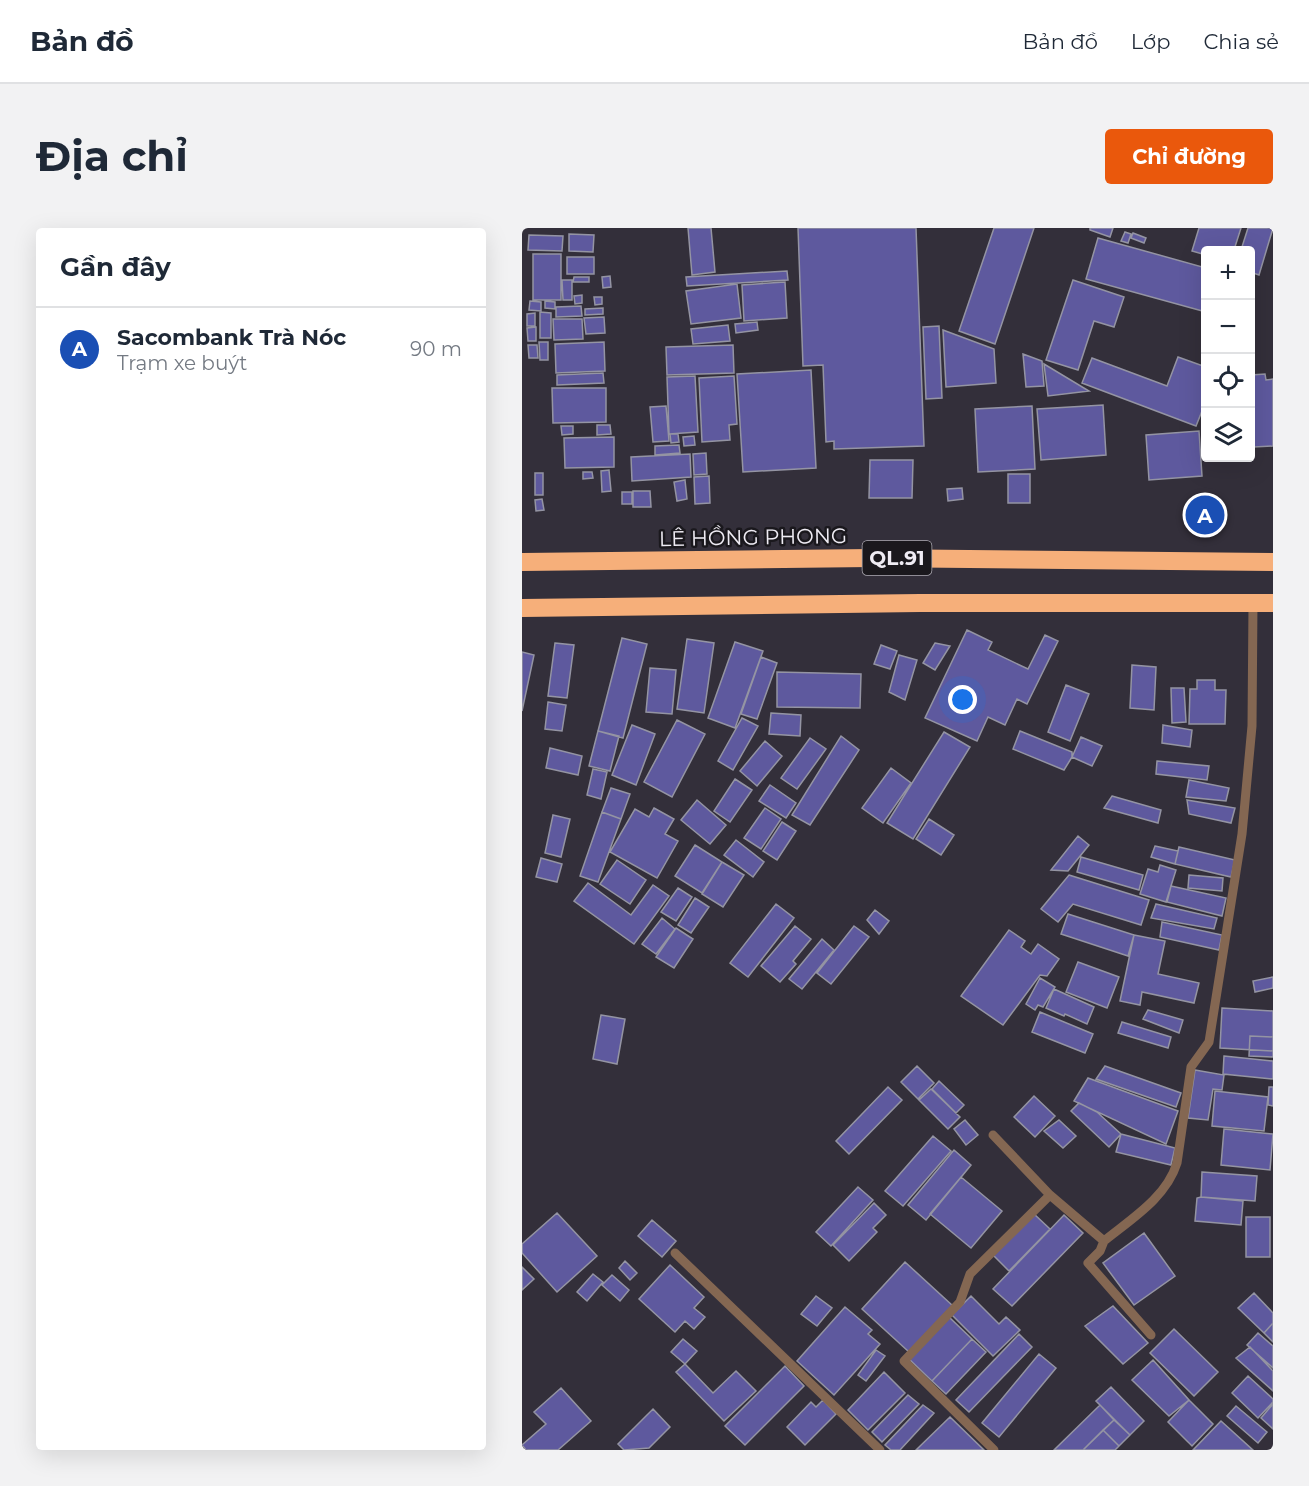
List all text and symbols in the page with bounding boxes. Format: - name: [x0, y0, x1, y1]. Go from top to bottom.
- text: Bản đồ: [30, 24, 134, 58]
- text: Bản đồ: [1022, 29, 1098, 54]
- text: Lớp: [1131, 29, 1170, 54]
- text: Chia sẻ: [1203, 29, 1279, 54]
- button: Chỉ đường: [1105, 129, 1273, 184]
- text: Địa chỉ: [36, 130, 188, 182]
- map controls: [1201, 246, 1255, 462]
- button: +: [1201, 246, 1255, 300]
- text: Gần đây: [60, 251, 171, 283]
- button: −: [1201, 300, 1255, 354]
- text: Sacombank Trà Nóc: [117, 324, 346, 351]
- text: A: [72, 337, 87, 361]
- text: 90 m: [410, 337, 462, 361]
- text: Trạm xe buýt: [117, 351, 247, 375]
- button: locate: [1201, 354, 1255, 408]
- button: layers: [1201, 408, 1255, 462]
- pin: A: [1186, 492, 1224, 538]
- street label: LÊ HỒNG PHONG: [659, 523, 847, 551]
- road number: QL.91: [862, 541, 932, 575]
- your location: [948, 685, 977, 714]

